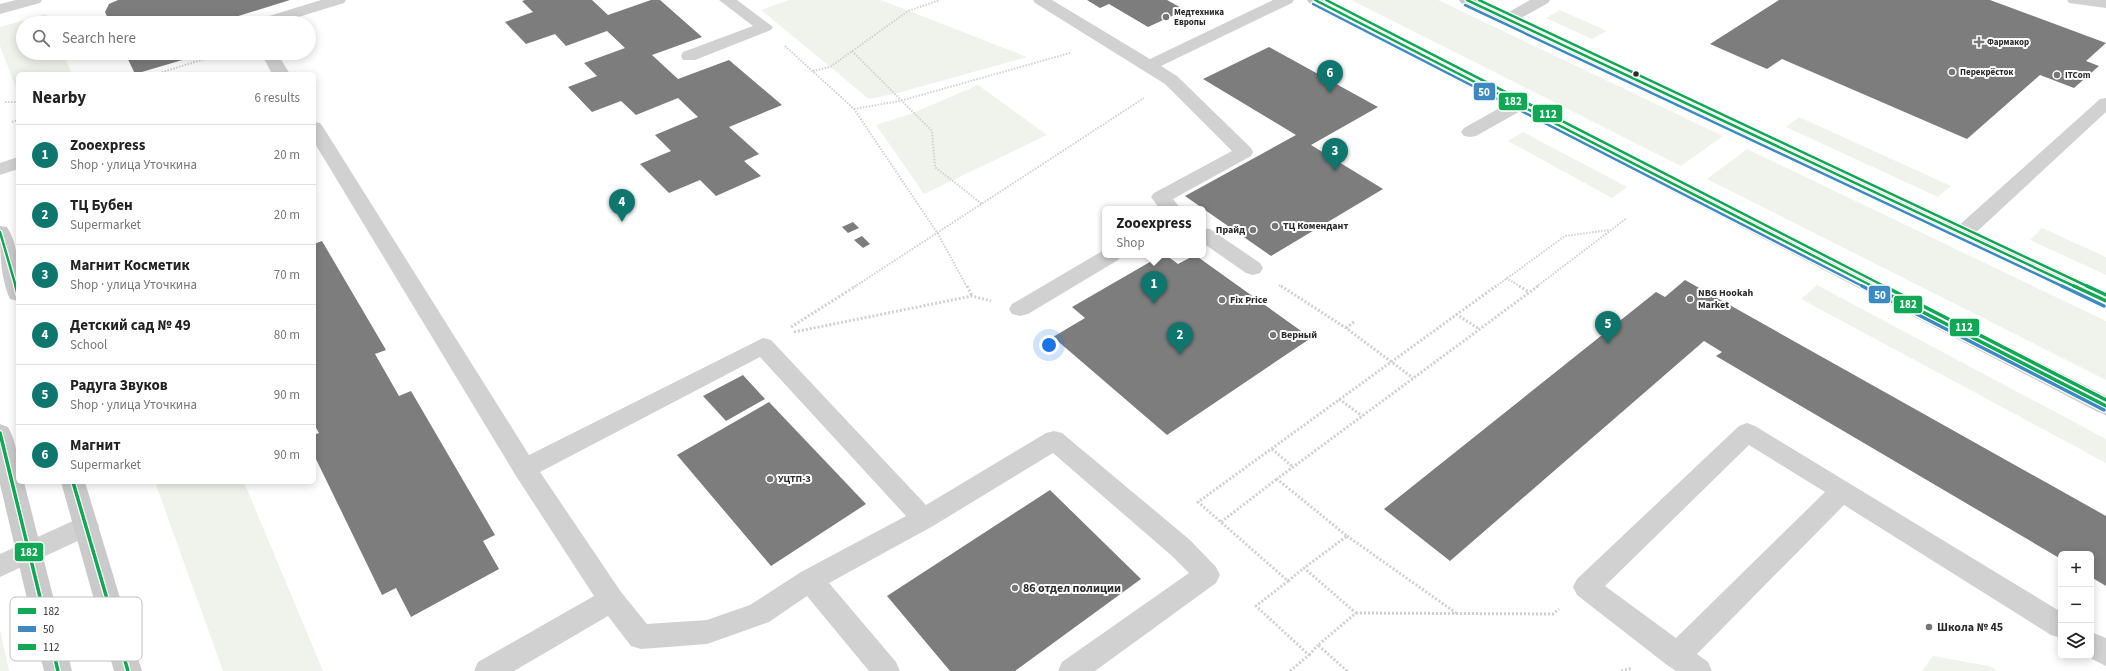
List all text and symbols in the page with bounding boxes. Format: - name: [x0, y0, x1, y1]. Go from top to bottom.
- place label: Медтехника Европы: [1174, 6, 1224, 29]
- marker: Медтехника Европы: [1161, 12, 1171, 22]
- search box: [16, 16, 316, 60]
- icon: search: [30, 27, 52, 49]
- text: Search here: [62, 28, 136, 49]
- place label: Фармакор: [1987, 36, 2029, 49]
- marker: Фармакор: [1974, 37, 1984, 47]
- pin: 6: [1317, 60, 1343, 93]
- place label: Перекрёсток: [1960, 66, 2014, 79]
- marker: Перекрёсток: [1947, 67, 1957, 77]
- unlabelled marker: [1631, 69, 1641, 79]
- place label: ITCom: [2065, 69, 2091, 82]
- marker: ITCom: [2052, 70, 2062, 80]
- line badge: 50: [1473, 82, 1496, 101]
- text: 50: [1478, 85, 1490, 100]
- text: Nearby: [32, 86, 86, 110]
- text: 6 results: [255, 89, 300, 107]
- line badge: 182: [1498, 92, 1528, 111]
- text: 182: [1504, 94, 1522, 109]
- line badge: 112: [1532, 104, 1563, 123]
- text: 112: [1539, 107, 1557, 122]
- text: Zooexpress: [70, 135, 145, 156]
- pin: 3: [1322, 138, 1348, 171]
- text: 1: [42, 146, 48, 164]
- text: 20 m: [274, 146, 300, 164]
- text: Shop · улица Уточкина: [70, 156, 197, 174]
- pin: 4: [609, 189, 635, 222]
- text: ТЦ Бубен: [70, 195, 133, 216]
- text: 2: [42, 206, 48, 224]
- text: 20 m: [274, 206, 300, 224]
- popup: [1102, 206, 1206, 258]
- text: Zooexpress: [1116, 213, 1192, 234]
- text: Supermarket: [70, 216, 141, 234]
- place label: ТЦ Комендант: [1283, 219, 1348, 233]
- marker: ТЦ Комендант: [1270, 221, 1280, 231]
- place label: Прайд: [1216, 223, 1245, 237]
- marker: Прайд: [1248, 225, 1258, 235]
- text: Shop: [1116, 234, 1145, 252]
- text: Магнит Косметик: [70, 255, 190, 276]
- text: 3: [42, 266, 48, 284]
- text: 70 m: [274, 266, 300, 284]
- pin: 1: [1141, 271, 1167, 304]
- text: Shop · улица Уточкина: [70, 276, 197, 294]
- line badge: 50: [1868, 285, 1891, 304]
- place label: NBG Hookah Market: [1698, 286, 1754, 312]
- text: 50: [1874, 288, 1886, 303]
- place label: Fix Price: [1230, 293, 1267, 307]
- marker: NBG Hookah Market: [1685, 294, 1695, 304]
- marker: Fix Price: [1217, 295, 1227, 305]
- line badge: 182: [1893, 295, 1923, 314]
- text: 182: [1899, 297, 1917, 312]
- pin: 5: [1595, 311, 1621, 344]
- text: Детский сад № 49: [70, 315, 191, 336]
- line badge: 112: [1949, 318, 1980, 337]
- text: 112: [1955, 320, 1973, 335]
- pin: 2: [1167, 322, 1193, 355]
- text: 4: [42, 326, 48, 344]
- text: 80 m: [274, 326, 300, 344]
- place label: Верный: [1281, 328, 1317, 342]
- marker: Верный: [1268, 330, 1278, 340]
- your location: [1039, 335, 1059, 355]
- text: School: [70, 336, 107, 354]
- text: Радуга Звуков: [70, 375, 168, 396]
- text: 5: [42, 386, 48, 404]
- text: 90 m: [274, 386, 300, 404]
- text: Shop · улица Уточкина: [70, 396, 197, 414]
- text: Магнит: [70, 435, 121, 456]
- text: 6: [42, 446, 48, 464]
- text: 90 m: [274, 446, 300, 464]
- text: Supermarket: [70, 456, 141, 474]
- place label: УЦТП-3: [778, 472, 811, 486]
- marker: УЦТП-3: [765, 474, 775, 484]
- line badge: 182: [14, 542, 44, 562]
- text: 182: [20, 545, 38, 560]
- map controls: [2058, 551, 2094, 659]
- button: +: [2058, 551, 2094, 587]
- place label: 86 отдел полиции: [1023, 580, 1121, 597]
- marker: 86 отдел полиции: [1010, 583, 1020, 593]
- button: −: [2058, 587, 2094, 623]
- legend: [10, 597, 142, 661]
- text: 182: [43, 604, 59, 619]
- place label: Школа № 45: [1937, 619, 2003, 636]
- text: 50: [43, 622, 54, 637]
- marker: Школа № 45: [1924, 622, 1934, 632]
- button: layers: [2058, 623, 2094, 659]
- text: 112: [43, 640, 59, 655]

